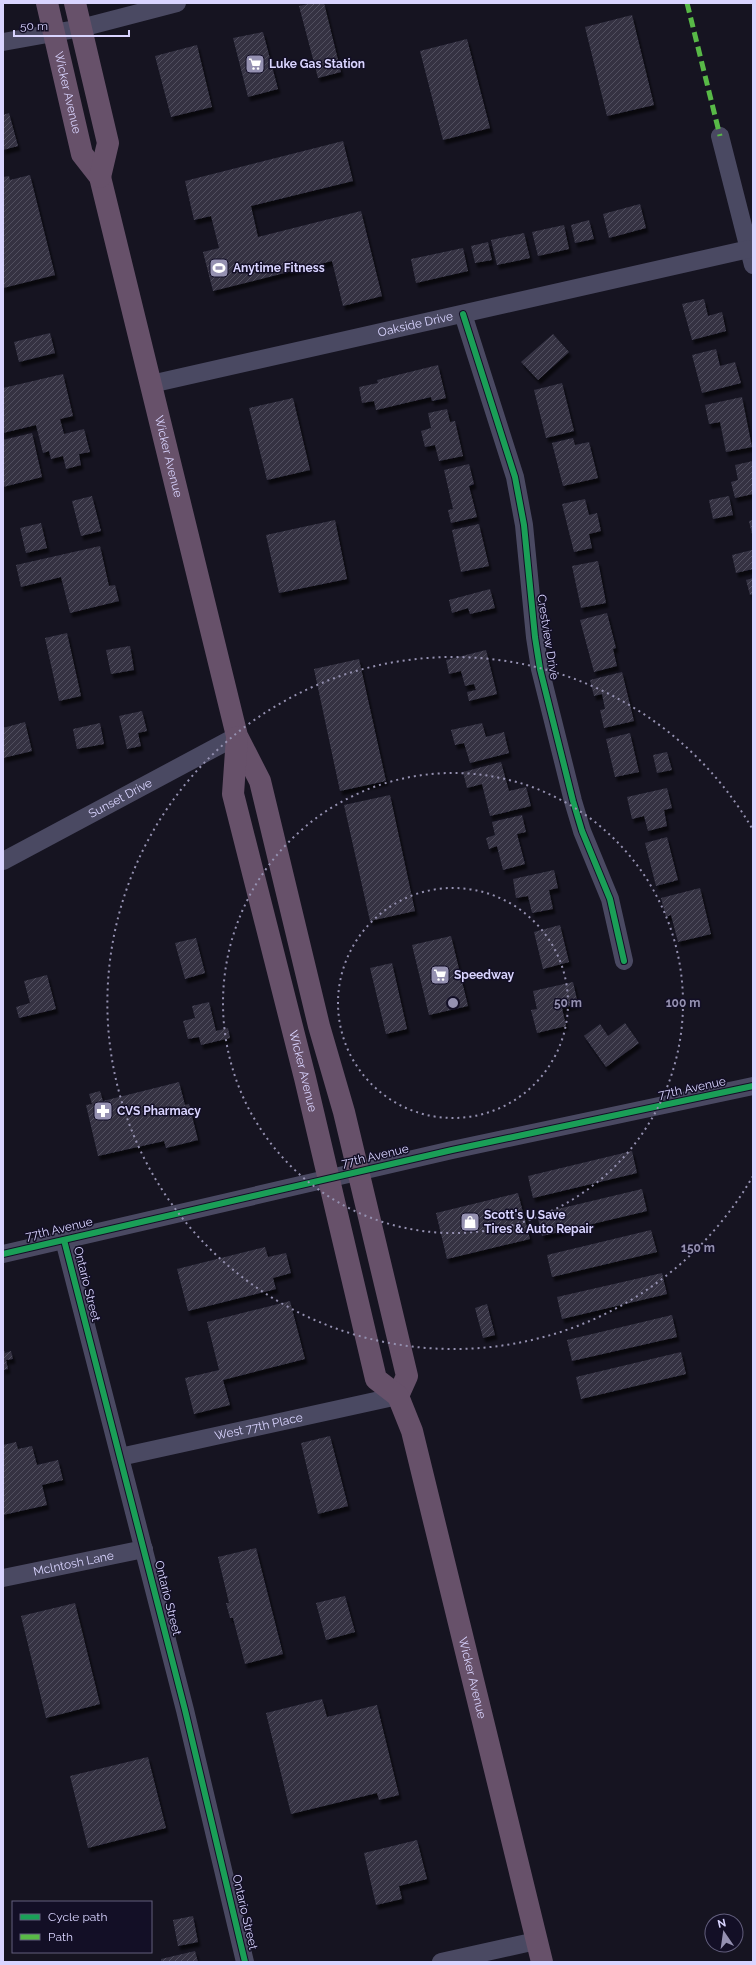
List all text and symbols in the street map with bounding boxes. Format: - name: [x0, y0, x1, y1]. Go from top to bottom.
- scale bar: [14, 12, 129, 38]
- text: 50 m: [20, 19, 48, 33]
- street label: Wicker Avenue: [52, 50, 84, 135]
- supermarket icon: Luke Gas Station: [244, 53, 266, 75]
- place label: Luke Gas Station: [269, 57, 365, 71]
- sports icon: Anytime Fitness: [208, 257, 230, 279]
- place label: Anytime Fitness: [233, 261, 325, 275]
- street label: Oakside Drive: [376, 309, 454, 340]
- street label: Wicker Avenue: [152, 414, 185, 499]
- street label: Crestview Drive: [534, 593, 562, 681]
- street label: Sunset Drive: [86, 776, 154, 821]
- supermarket icon: Speedway: [429, 964, 451, 986]
- place label: Speedway: [454, 968, 515, 982]
- centre of rings: [446, 996, 460, 1010]
- text: 50 m: [554, 996, 582, 1010]
- text: 100 m: [666, 996, 700, 1010]
- street label: Wicker Avenue: [286, 1029, 320, 1113]
- street label: 77th Avenue: [657, 1074, 727, 1102]
- pharmacy icon: CVS Pharmacy: [92, 1100, 114, 1122]
- place label: CVS Pharmacy: [117, 1104, 201, 1118]
- street label: 77th Avenue: [340, 1141, 410, 1171]
- place label: Scott's U Save Tires & Auto Repair: [484, 1208, 594, 1236]
- shop icon: Scott's U Save Tires & Auto Repair: [459, 1211, 481, 1233]
- street label: 77th Avenue: [24, 1214, 94, 1244]
- text: 150 m: [681, 1241, 715, 1255]
- street label: Ontario Street: [71, 1245, 103, 1323]
- street label: West 77th Place: [213, 1410, 304, 1443]
- street label: Mclntosh Lane: [32, 1548, 115, 1579]
- street label: Ontario Street: [152, 1559, 184, 1637]
- street label: Wicker Avenue: [456, 1636, 489, 1720]
- street label: Ontario Street: [230, 1873, 260, 1951]
- legend: [12, 1901, 152, 1953]
- text: Cycle path: [48, 1910, 107, 1924]
- north arrow: [704, 1913, 744, 1953]
- text: N: [716, 1916, 727, 1931]
- text: Path: [48, 1930, 73, 1944]

